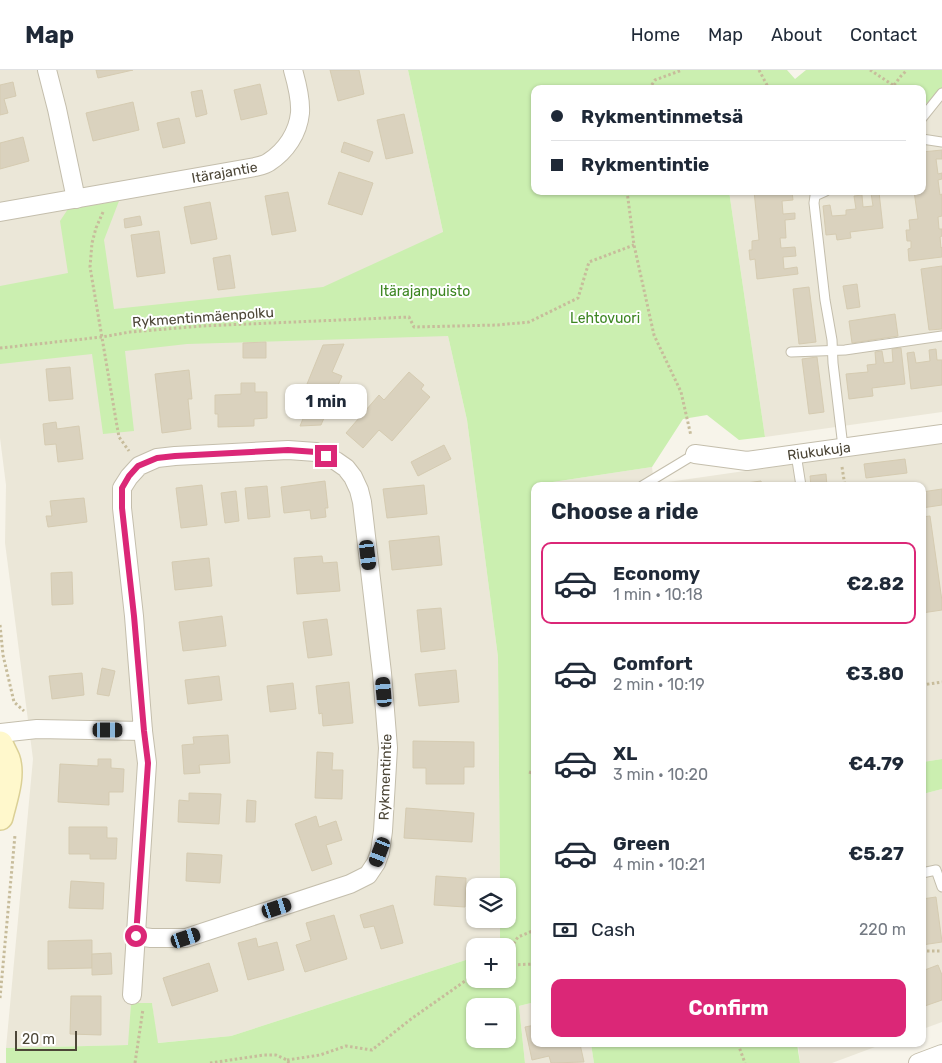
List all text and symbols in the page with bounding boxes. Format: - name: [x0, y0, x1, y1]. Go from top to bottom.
- text: Map: [25, 21, 74, 49]
- text: Home: [631, 24, 680, 46]
- text: Map: [708, 24, 743, 46]
- text: About: [771, 24, 822, 46]
- text: Contact: [850, 24, 917, 46]
- text: Rykmentinmetsä: [581, 105, 743, 128]
- text: Rykmentintie: [581, 153, 709, 176]
- street label: Itärajantie: [190, 159, 259, 187]
- park label: Itärajanpuisto: [380, 283, 470, 300]
- street label: Rykmentinmäenpolku: [132, 304, 274, 331]
- park label: Lehtovuori: [570, 310, 640, 327]
- callout: 1 min: [285, 384, 367, 418]
- text: 1 min: [306, 392, 346, 411]
- street label: Riukukuja: [786, 439, 852, 464]
- route end: [315, 445, 337, 467]
- text: Choose a ride: [551, 498, 698, 525]
- car: [358, 539, 377, 571]
- icon: car: [553, 561, 598, 606]
- text: Economy: [613, 562, 700, 585]
- text: €2.82: [846, 572, 904, 595]
- text: 1 min · 10:18: [613, 585, 703, 604]
- icon: car: [553, 651, 598, 696]
- text: Comfort: [613, 652, 693, 675]
- text: €3.80: [845, 662, 904, 685]
- text: 2 min · 10:19: [613, 675, 705, 694]
- car: [375, 676, 392, 708]
- car: [93, 723, 123, 738]
- street label: Rykmentintie: [375, 733, 396, 821]
- icon: car: [553, 741, 598, 786]
- text: XL: [613, 742, 637, 765]
- text: €4.79: [848, 752, 904, 775]
- text: 3 min · 10:20: [613, 765, 708, 784]
- icon: car: [553, 831, 598, 876]
- text: Green: [613, 832, 670, 855]
- car: [367, 835, 392, 869]
- text: €5.27: [848, 842, 904, 865]
- text: 4 min · 10:21: [613, 855, 705, 874]
- map controls: [466, 878, 516, 1048]
- button: layers: [466, 878, 516, 928]
- car: [260, 896, 293, 920]
- icon: cash: [551, 916, 579, 944]
- text: Cash: [591, 918, 635, 941]
- text: 220 m: [859, 920, 906, 939]
- route start: [125, 925, 147, 947]
- car: [169, 926, 202, 950]
- button: +: [466, 938, 516, 988]
- button: Confirm: [551, 979, 906, 1037]
- button: −: [466, 998, 516, 1048]
- scale bar: [15, 1028, 78, 1051]
- text: 20 m: [22, 1031, 55, 1048]

